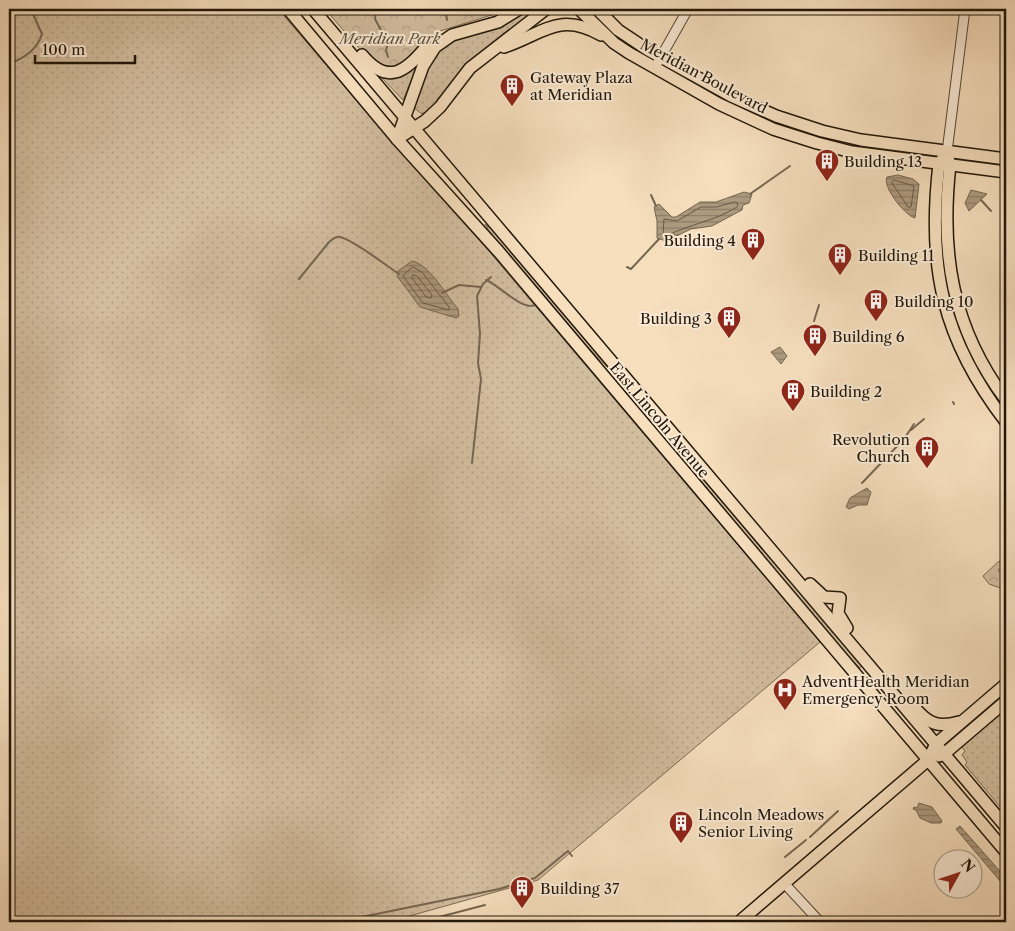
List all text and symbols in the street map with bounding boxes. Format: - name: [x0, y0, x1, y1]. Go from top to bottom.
- park label: Meridian Park: [338, 29, 441, 48]
- scale bar: [35, 32, 135, 64]
- street label: Meridian Boulevard: [637, 34, 771, 118]
- text: 100 m: [42, 40, 85, 59]
- place label: Gateway Plaza at Meridian: [530, 68, 633, 104]
- building icon: Gateway Plaza at Meridian: [499, 73, 525, 107]
- building icon: Building 13: [814, 148, 840, 182]
- place label: Building 13: [844, 152, 922, 171]
- building icon: Building 4: [740, 227, 766, 261]
- place label: Building 4: [664, 231, 736, 250]
- building icon: Building 11: [827, 242, 853, 276]
- place label: Building 11: [858, 246, 935, 265]
- building icon: Building 10: [863, 288, 889, 322]
- place label: Building 10: [894, 292, 974, 311]
- building icon: Building 3: [716, 305, 742, 339]
- place label: Building 3: [640, 309, 712, 328]
- building icon: Building 6: [802, 323, 828, 357]
- place label: Building 6: [832, 327, 905, 346]
- street label: East Lincoln Avenue: [606, 358, 714, 482]
- building icon: Building 2: [780, 378, 806, 412]
- place label: Building 2: [810, 382, 882, 401]
- place label: Revolution Church: [832, 430, 911, 466]
- building icon: Revolution Church: [914, 435, 940, 469]
- place label: AdventHealth Meridian Emergency Room: [801, 672, 970, 708]
- hospital icon: AdventHealth Meridian Emergency Room: [772, 677, 798, 711]
- place label: Lincoln Meadows Senior Living: [698, 805, 824, 841]
- building icon: Lincoln Meadows Senior Living: [668, 810, 694, 844]
- north arrow: [932, 848, 982, 898]
- text: N: [957, 855, 979, 876]
- building icon: Building 37: [509, 875, 535, 909]
- place label: Building 37: [540, 879, 620, 898]

